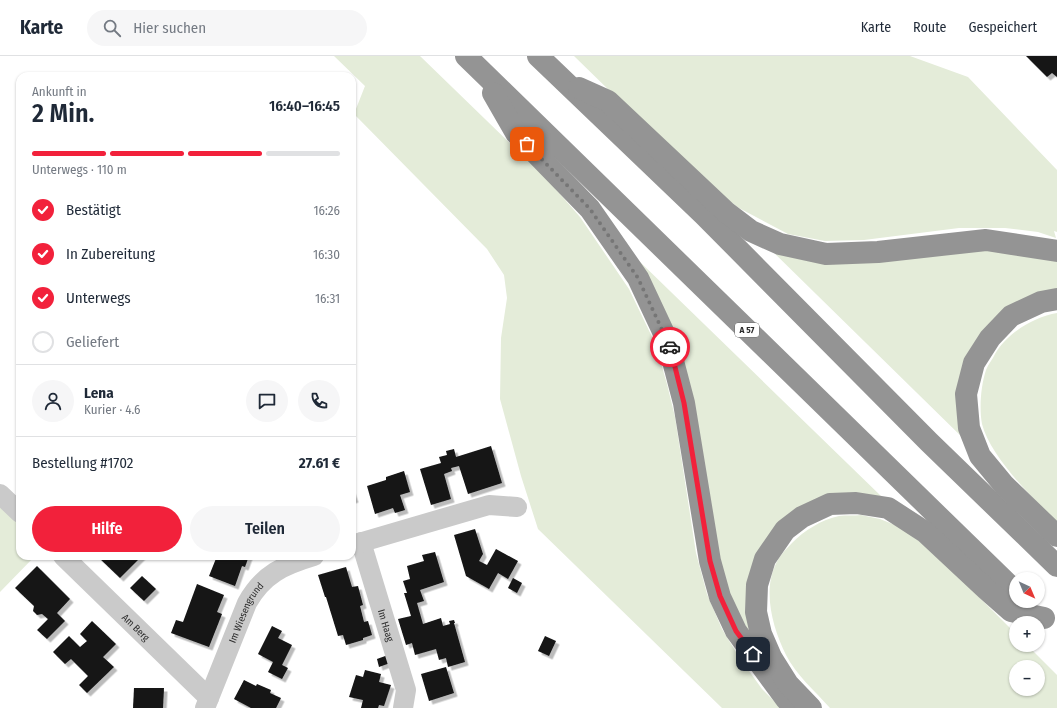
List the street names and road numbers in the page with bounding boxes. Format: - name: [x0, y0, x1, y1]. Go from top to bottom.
- road number: A 57: [735, 323, 759, 337]
- street label: Im Wiesengrund: [227, 580, 266, 645]
- street label: Im Haag: [375, 608, 396, 643]
- street label: Am Berg: [119, 612, 152, 644]

